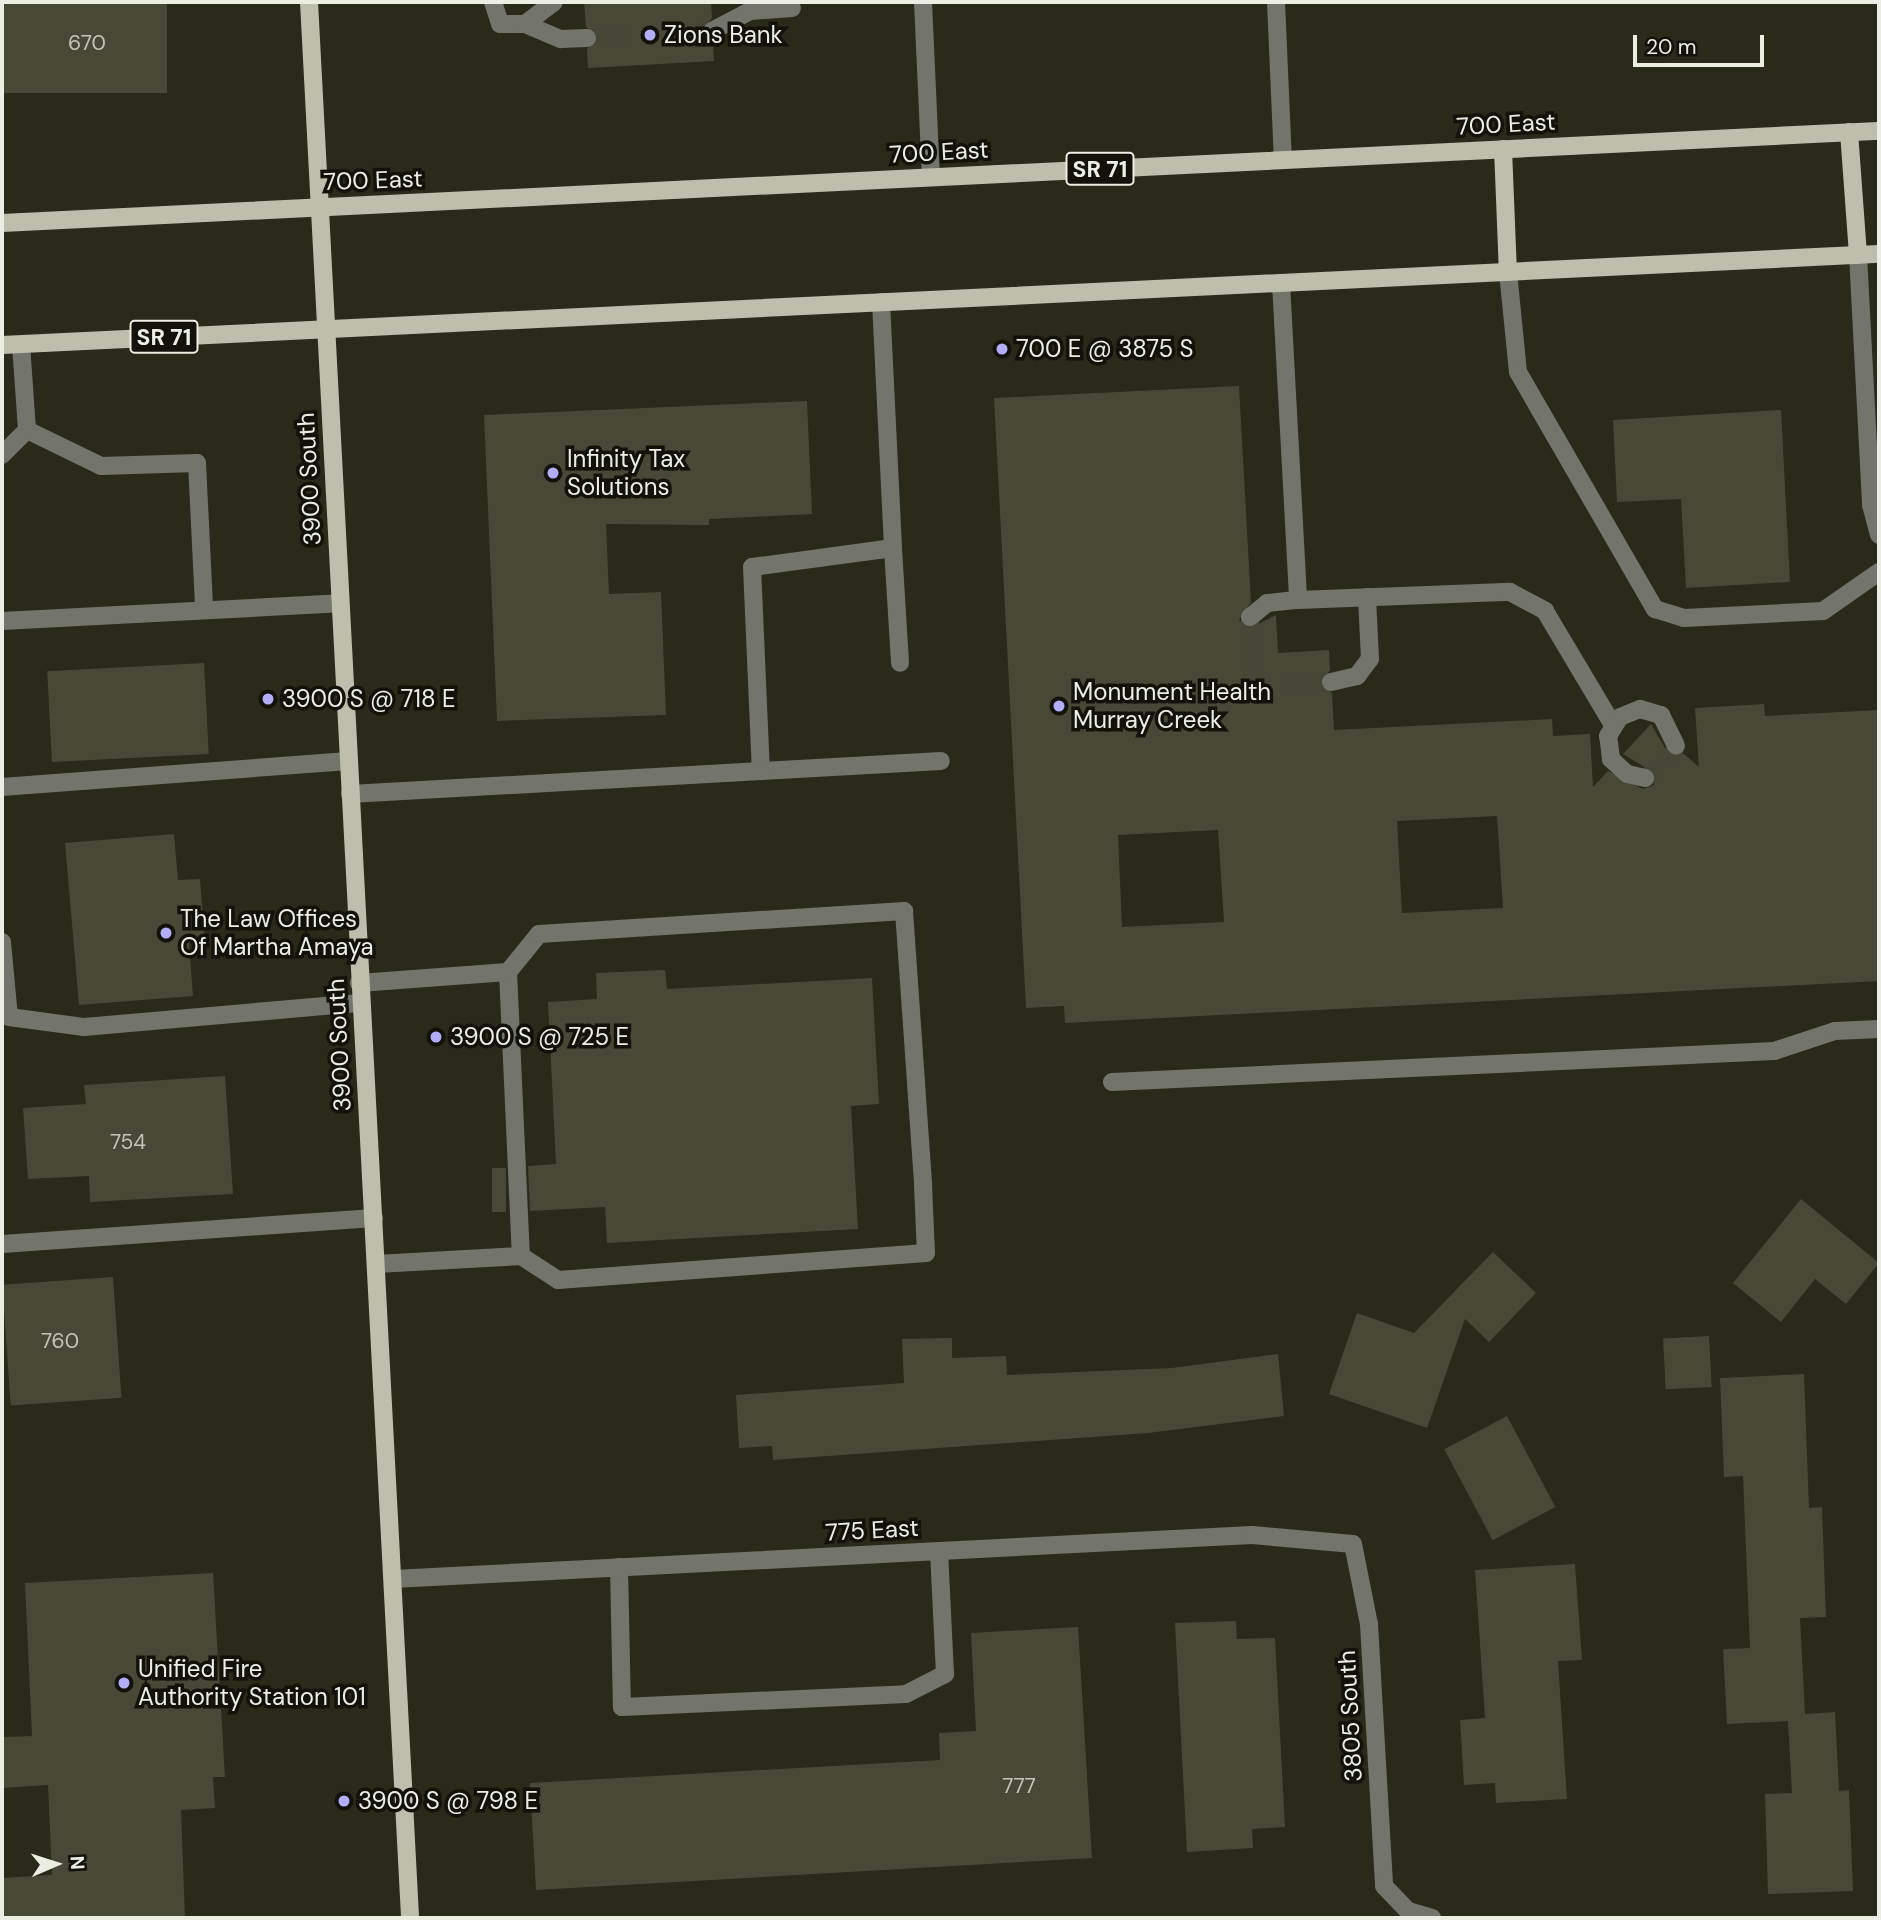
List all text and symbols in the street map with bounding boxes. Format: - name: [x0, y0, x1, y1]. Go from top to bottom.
- place label: Zions Bank: [664, 21, 783, 49]
- scale bar: [1636, 21, 1767, 65]
- marker: Zions Bank: [642, 27, 658, 43]
- house number: 670: [68, 30, 106, 56]
- text: 20 m: [1646, 33, 1697, 61]
- street label: 700 East: [1456, 107, 1556, 141]
- street label: 700 East: [889, 135, 989, 169]
- road number: SR 71: [1065, 150, 1135, 188]
- street label: 700 East: [323, 164, 423, 196]
- road number: SR 71: [129, 318, 199, 356]
- place label: 700 E @ 3875 S: [1016, 335, 1193, 363]
- marker: 700 E @ 3875 S: [994, 341, 1010, 357]
- street label: 3900 South: [291, 412, 327, 546]
- place label: Infinity Tax Solutions: [567, 445, 685, 501]
- marker: Infinity Tax Solutions: [545, 465, 561, 481]
- place label: Monument Health Murray Creek: [1073, 678, 1271, 734]
- place label: 3900 S @ 718 E: [282, 685, 456, 713]
- marker: 3900 S @ 718 E: [260, 691, 276, 707]
- marker: Monument Health Murray Creek: [1051, 698, 1067, 714]
- place label: The Law Offices Of Martha Amaya: [180, 905, 374, 961]
- marker: The Law Offices Of Martha Amaya: [158, 925, 174, 941]
- street label: 3900 South: [321, 978, 357, 1112]
- place label: 3900 S @ 725 E: [450, 1023, 629, 1051]
- marker: 3900 S @ 725 E: [428, 1029, 444, 1045]
- house number: 754: [110, 1129, 146, 1155]
- house number: 760: [41, 1328, 79, 1354]
- street label: 775 East: [825, 1513, 919, 1547]
- street label: 3805 South: [1332, 1650, 1368, 1782]
- place label: Unified Fire Authority Station 101: [138, 1655, 366, 1711]
- marker: Unified Fire Authority Station 101: [116, 1675, 132, 1691]
- house number: 777: [1002, 1773, 1036, 1799]
- place label: 3900 S @ 798 E: [358, 1787, 538, 1815]
- marker: 3900 S @ 798 E: [336, 1793, 352, 1809]
- north arrow: [21, 1829, 91, 1899]
- text: N: [65, 1855, 90, 1870]

